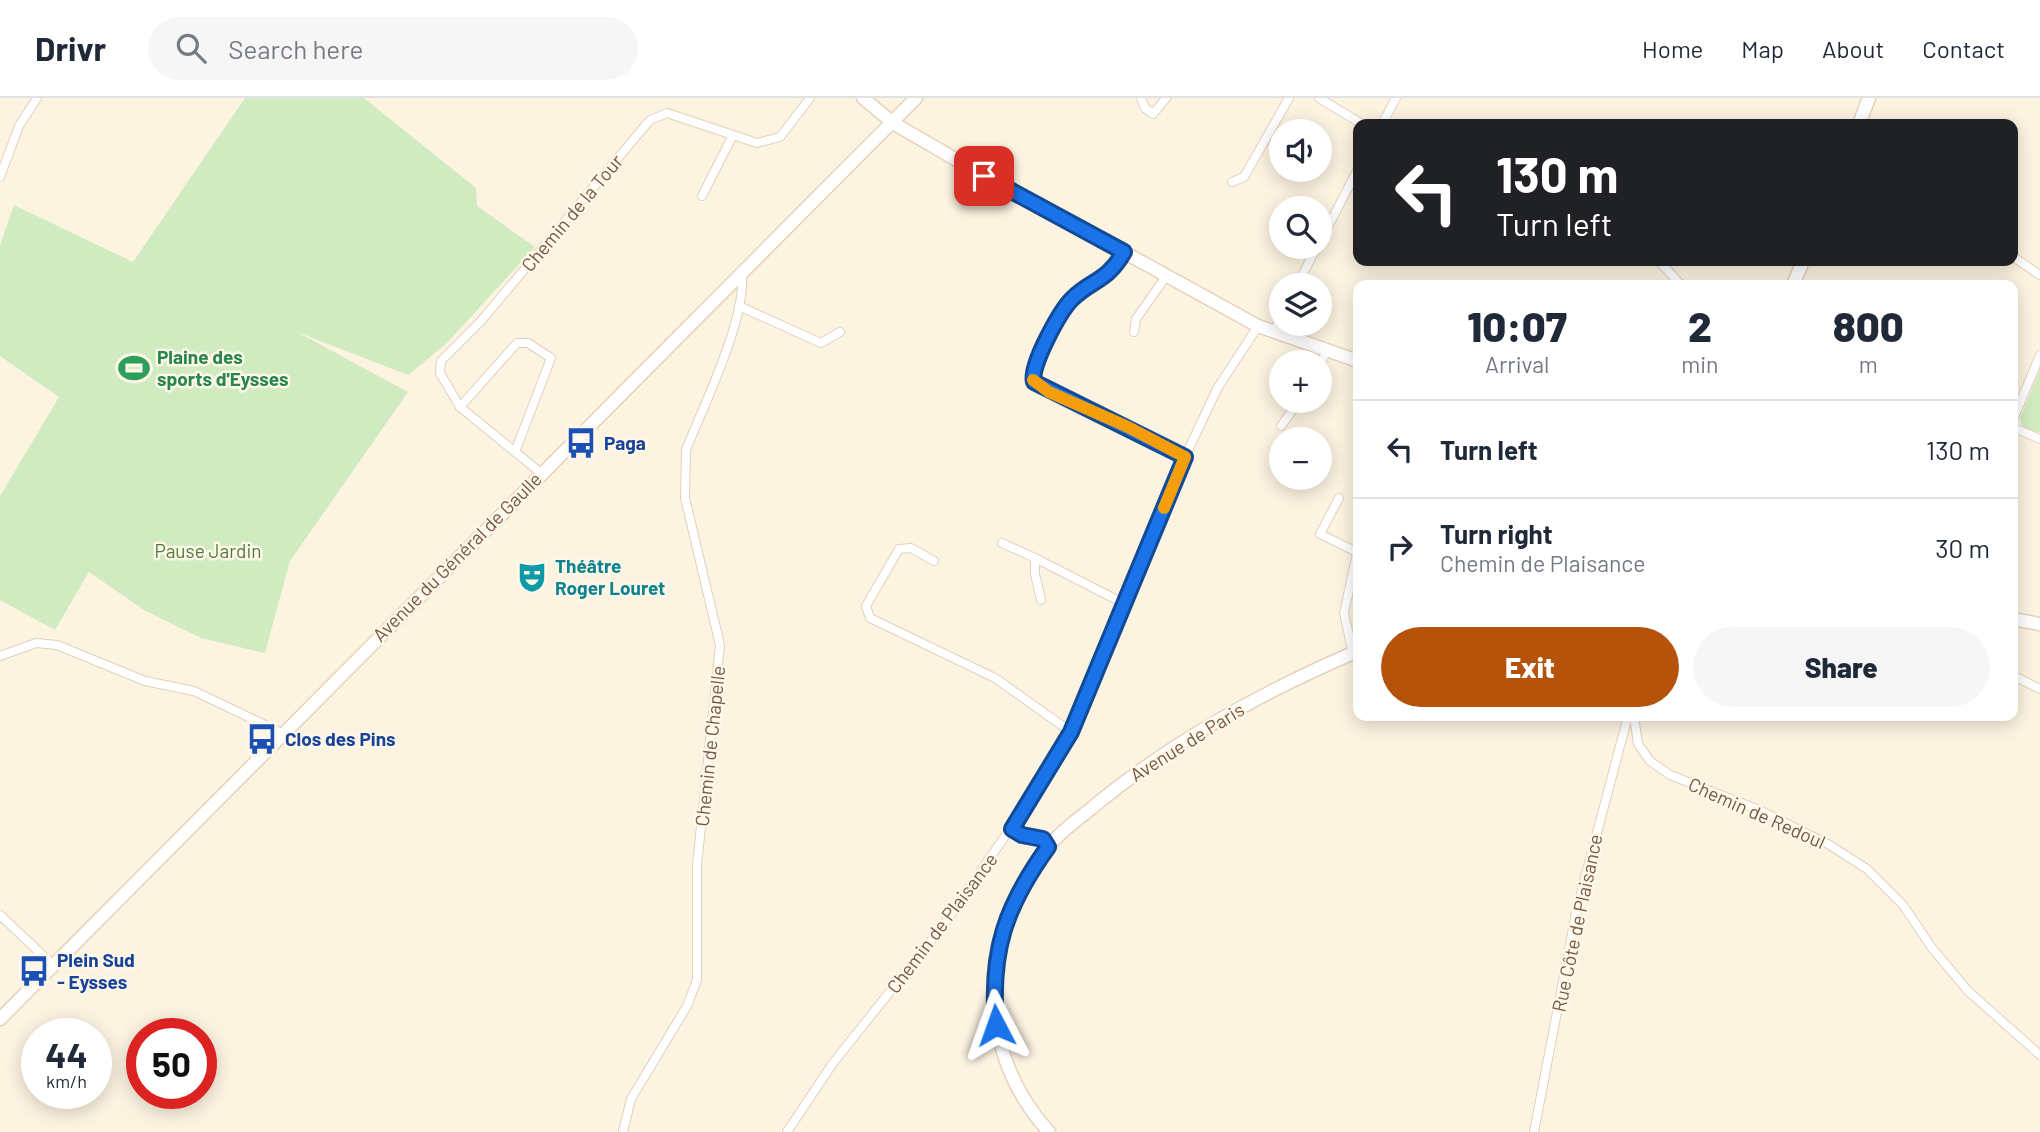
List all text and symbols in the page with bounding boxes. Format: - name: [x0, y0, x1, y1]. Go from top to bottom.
- search box: [148, 17, 638, 80]
- text: Drivr: [35, 28, 106, 68]
- icon: search: [172, 29, 210, 67]
- text: Search here: [228, 33, 363, 64]
- text: Home: [1642, 34, 1703, 63]
- text: Map: [1741, 34, 1784, 63]
- text: About: [1822, 34, 1884, 63]
- text: Contact: [1922, 34, 2005, 63]
- map controls: [1269, 119, 1332, 490]
- button: sound: [1269, 119, 1332, 182]
- text: 130 m: [1496, 144, 1618, 203]
- pin: [954, 146, 1014, 206]
- icon: left: [1381, 147, 1472, 238]
- street label: Chemin de la Tour: [516, 149, 627, 276]
- icon: arrive: [965, 157, 1003, 195]
- button: search: [1269, 196, 1332, 259]
- text: Turn left: [1496, 204, 1613, 242]
- button: layers: [1269, 273, 1332, 336]
- text: 10:07: [1467, 300, 1567, 350]
- text: 2: [1688, 300, 1712, 350]
- text: 800: [1833, 300, 1904, 350]
- place label: Plaine des sports d'Eysses: [157, 345, 288, 390]
- button: +: [1269, 350, 1332, 413]
- text: Arrival: [1485, 350, 1549, 378]
- text: min: [1681, 350, 1718, 378]
- text: m: [1859, 350, 1878, 378]
- sports icon: Plaine des sports d'Eysses: [117, 351, 151, 385]
- bus stop icon: Paga: [564, 426, 598, 460]
- button: −: [1269, 427, 1332, 490]
- icon: left: [1381, 430, 1419, 468]
- place label: Paga: [604, 431, 646, 454]
- text: Turn left: [1440, 434, 1538, 465]
- text: 130 m: [1926, 434, 1990, 465]
- street label: Avenue du Général de Gaulle: [367, 467, 546, 646]
- text: Turn right: [1440, 518, 1553, 549]
- icon: right: [1381, 528, 1419, 566]
- text: 30 m: [1935, 532, 1990, 563]
- park label: Pause Jardin: [154, 539, 262, 562]
- text: Chemin de Plaisance: [1440, 549, 1645, 577]
- place label: Théâtre Roger Louret: [555, 554, 665, 599]
- theatre icon: Théâtre Roger Louret: [515, 560, 549, 594]
- button: Exit: [1381, 627, 1679, 707]
- button: Share: [1693, 627, 1990, 707]
- street label: Chemin de Chapelle: [690, 664, 729, 827]
- street label: Avenue de Paris: [1125, 697, 1248, 786]
- bus stop icon: Clos des Pins: [245, 722, 279, 756]
- place label: Clos des Pins: [285, 727, 396, 750]
- street label: Chemin de Redoul: [1685, 772, 1829, 853]
- street label: Rue Côte de Plaisance: [1546, 832, 1607, 1014]
- street label: Chemin de Plaisance: [881, 848, 1002, 997]
- place label: Plein Sud - Eysses: [57, 948, 135, 993]
- bus stop icon: Plein Sud - Eysses: [17, 954, 51, 988]
- position arrow: [959, 988, 1033, 1062]
- speed limit sign: 50: [126, 1018, 217, 1109]
- text: 44: [45, 1033, 88, 1075]
- text: km/h: [46, 1070, 87, 1092]

